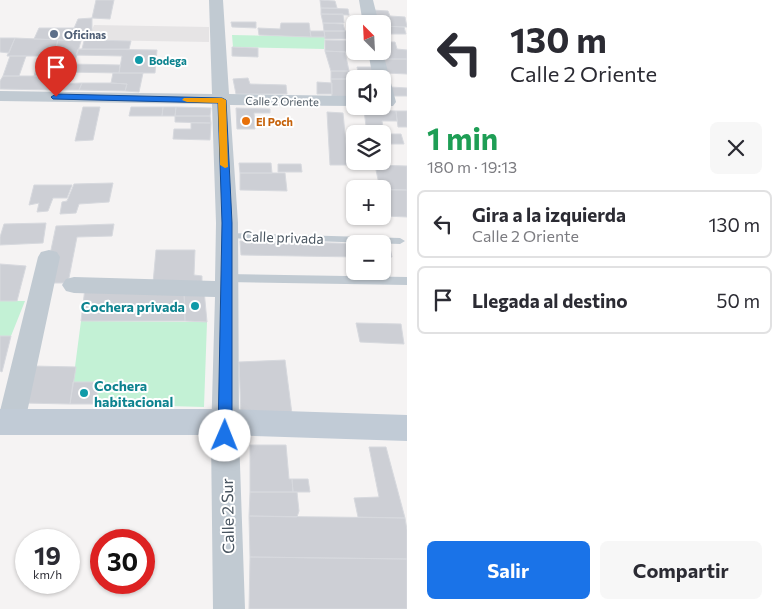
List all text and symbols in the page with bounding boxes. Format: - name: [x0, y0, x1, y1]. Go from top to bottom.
- north arrow: [346, 15, 391, 60]
- map controls: [346, 15, 391, 280]
- text: 130 m: [510, 17, 607, 60]
- icon: left: [427, 20, 492, 85]
- marker: Oficinas: [48, 28, 60, 40]
- place label: Oficinas: [64, 28, 106, 41]
- pin: [35, 46, 77, 97]
- icon: arrive: [42, 53, 70, 81]
- marker: Bodega: [133, 54, 145, 66]
- place label: Bodega: [149, 54, 187, 67]
- text: Calle 2 Oriente: [510, 60, 657, 87]
- button: sound: [346, 70, 391, 115]
- street label: Calle 2 Oriente: [245, 94, 319, 108]
- marker: El Poch: [240, 115, 252, 127]
- place label: El Poch: [256, 115, 293, 128]
- text: 1 min: [427, 119, 498, 156]
- button: close: [710, 122, 762, 174]
- button: layers: [346, 125, 391, 170]
- text: 180 m · 19:13: [427, 157, 517, 176]
- button: +: [346, 180, 391, 225]
- text: Gira a la izquierda: [472, 203, 626, 226]
- icon: left: [429, 210, 457, 238]
- text: 130 m: [708, 213, 760, 236]
- text: Calle 2 Oriente: [472, 226, 579, 245]
- street label: Calle privada: [242, 227, 324, 247]
- button: −: [346, 235, 391, 280]
- icon: arrive: [429, 286, 457, 314]
- text: Llegada al destino: [472, 289, 628, 312]
- text: 50 m: [716, 289, 760, 312]
- place label: Cochera privada: [81, 298, 185, 315]
- marker: Cochera privada: [189, 300, 201, 312]
- place label: Cochera habitacional: [94, 377, 173, 410]
- marker: Cochera habitacional: [78, 387, 90, 399]
- position arrow: [198, 409, 250, 461]
- street label: Calle 2 Sur: [217, 477, 237, 554]
- speed limit sign: 30: [90, 529, 155, 594]
- text: 19: [34, 540, 61, 570]
- button: Salir: [427, 541, 590, 599]
- button: Compartir: [600, 541, 762, 599]
- text: km/h: [33, 567, 62, 581]

